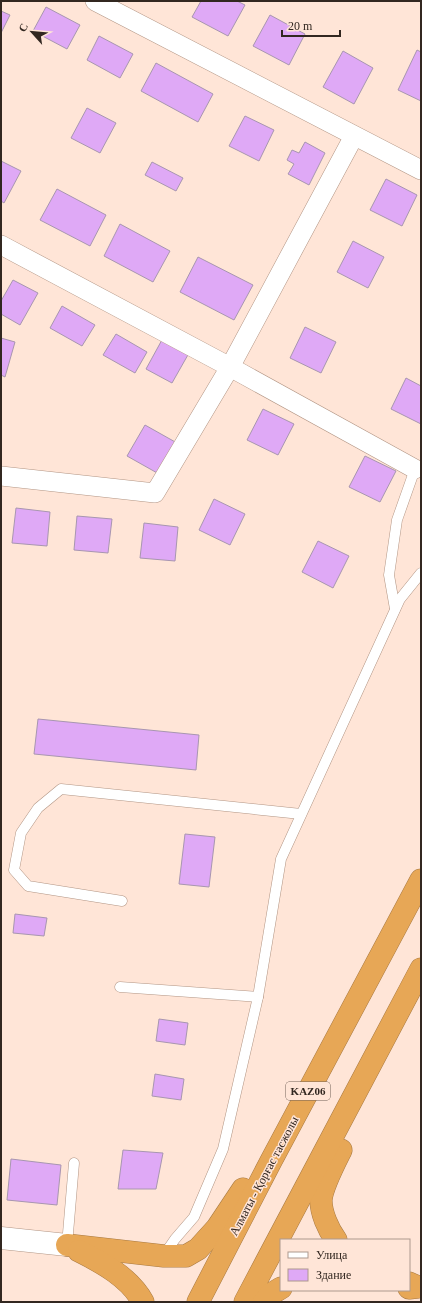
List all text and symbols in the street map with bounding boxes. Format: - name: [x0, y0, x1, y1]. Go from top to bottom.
- north arrow: [12, 12, 52, 52]
- scale bar: [282, 12, 340, 38]
- text: 20 m: [288, 19, 313, 33]
- text: С: [16, 21, 30, 34]
- road number: KAZ06: [286, 1082, 330, 1100]
- street label: Алматы - Қорғас тасжолы: [227, 1114, 301, 1238]
- legend: [280, 1239, 410, 1291]
- text: Улица: [316, 1248, 348, 1262]
- text: Здание: [316, 1268, 351, 1282]

